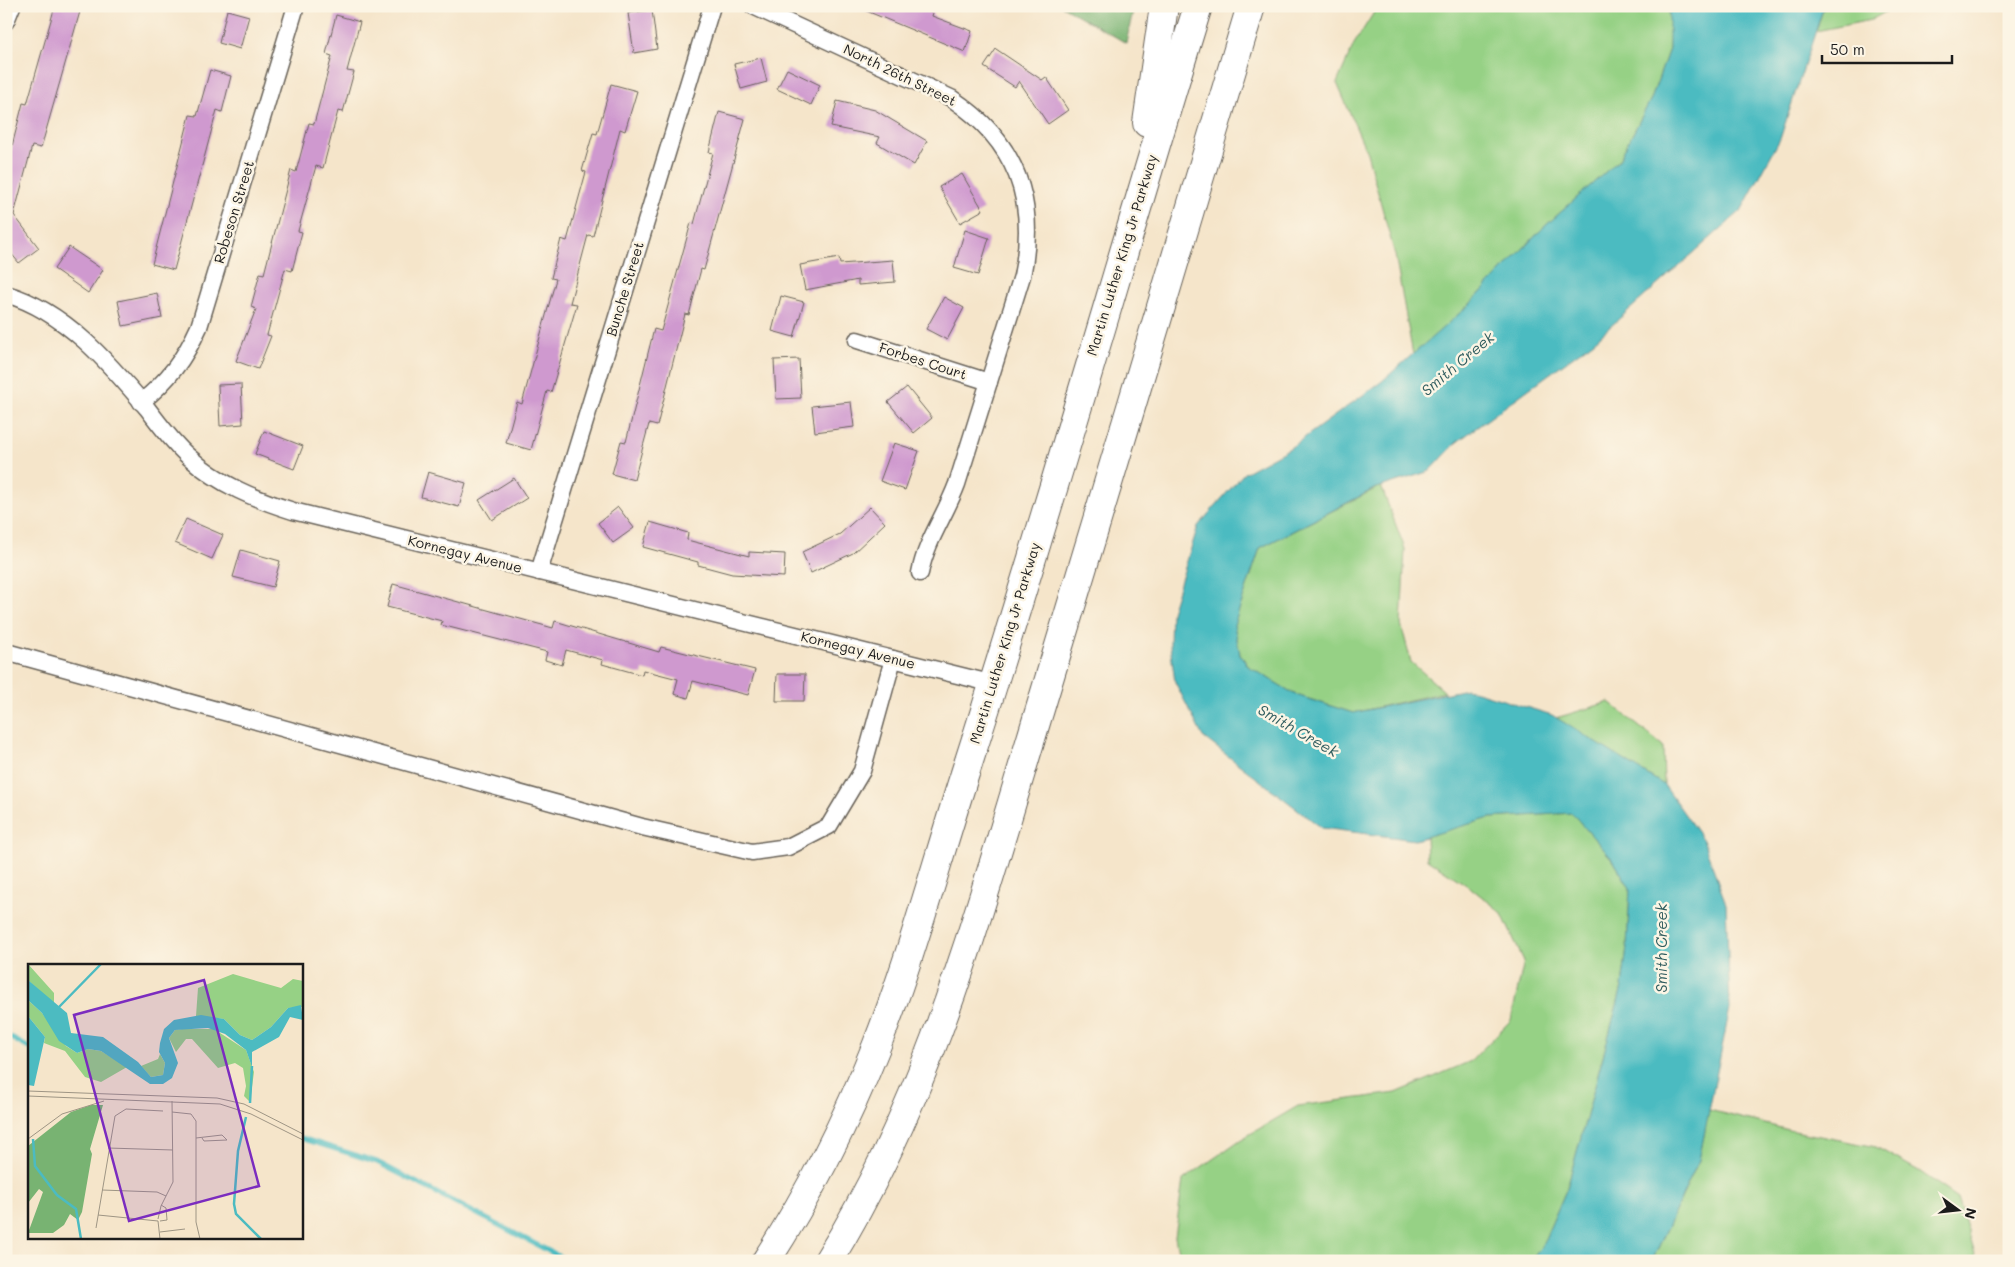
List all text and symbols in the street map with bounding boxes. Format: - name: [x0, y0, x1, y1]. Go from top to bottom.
- scale bar: [1822, 32, 1952, 64]
- street label: North 26th Street: [841, 39, 960, 110]
- text: 50 m: [1830, 39, 1865, 59]
- street label: Martin Luther King Jr Parkway: [1082, 152, 1161, 358]
- street label: Robeson Street: [209, 158, 258, 266]
- street label: Bunche Street: [601, 239, 648, 338]
- water label: Smith Creek: [1417, 326, 1499, 400]
- street label: Forbes Court: [877, 337, 969, 384]
- street label: Kornegay Avenue: [406, 530, 524, 577]
- street label: Martin Luther King Jr Parkway: [965, 540, 1044, 746]
- street label: Kornegay Avenue: [799, 626, 917, 673]
- water label: Smith Creek: [1255, 699, 1343, 762]
- water label: Smith Creek: [1651, 902, 1671, 993]
- inset map: [28, 964, 302, 1240]
- north arrow: [1932, 1184, 1982, 1234]
- text: N: [1960, 1206, 1982, 1221]

